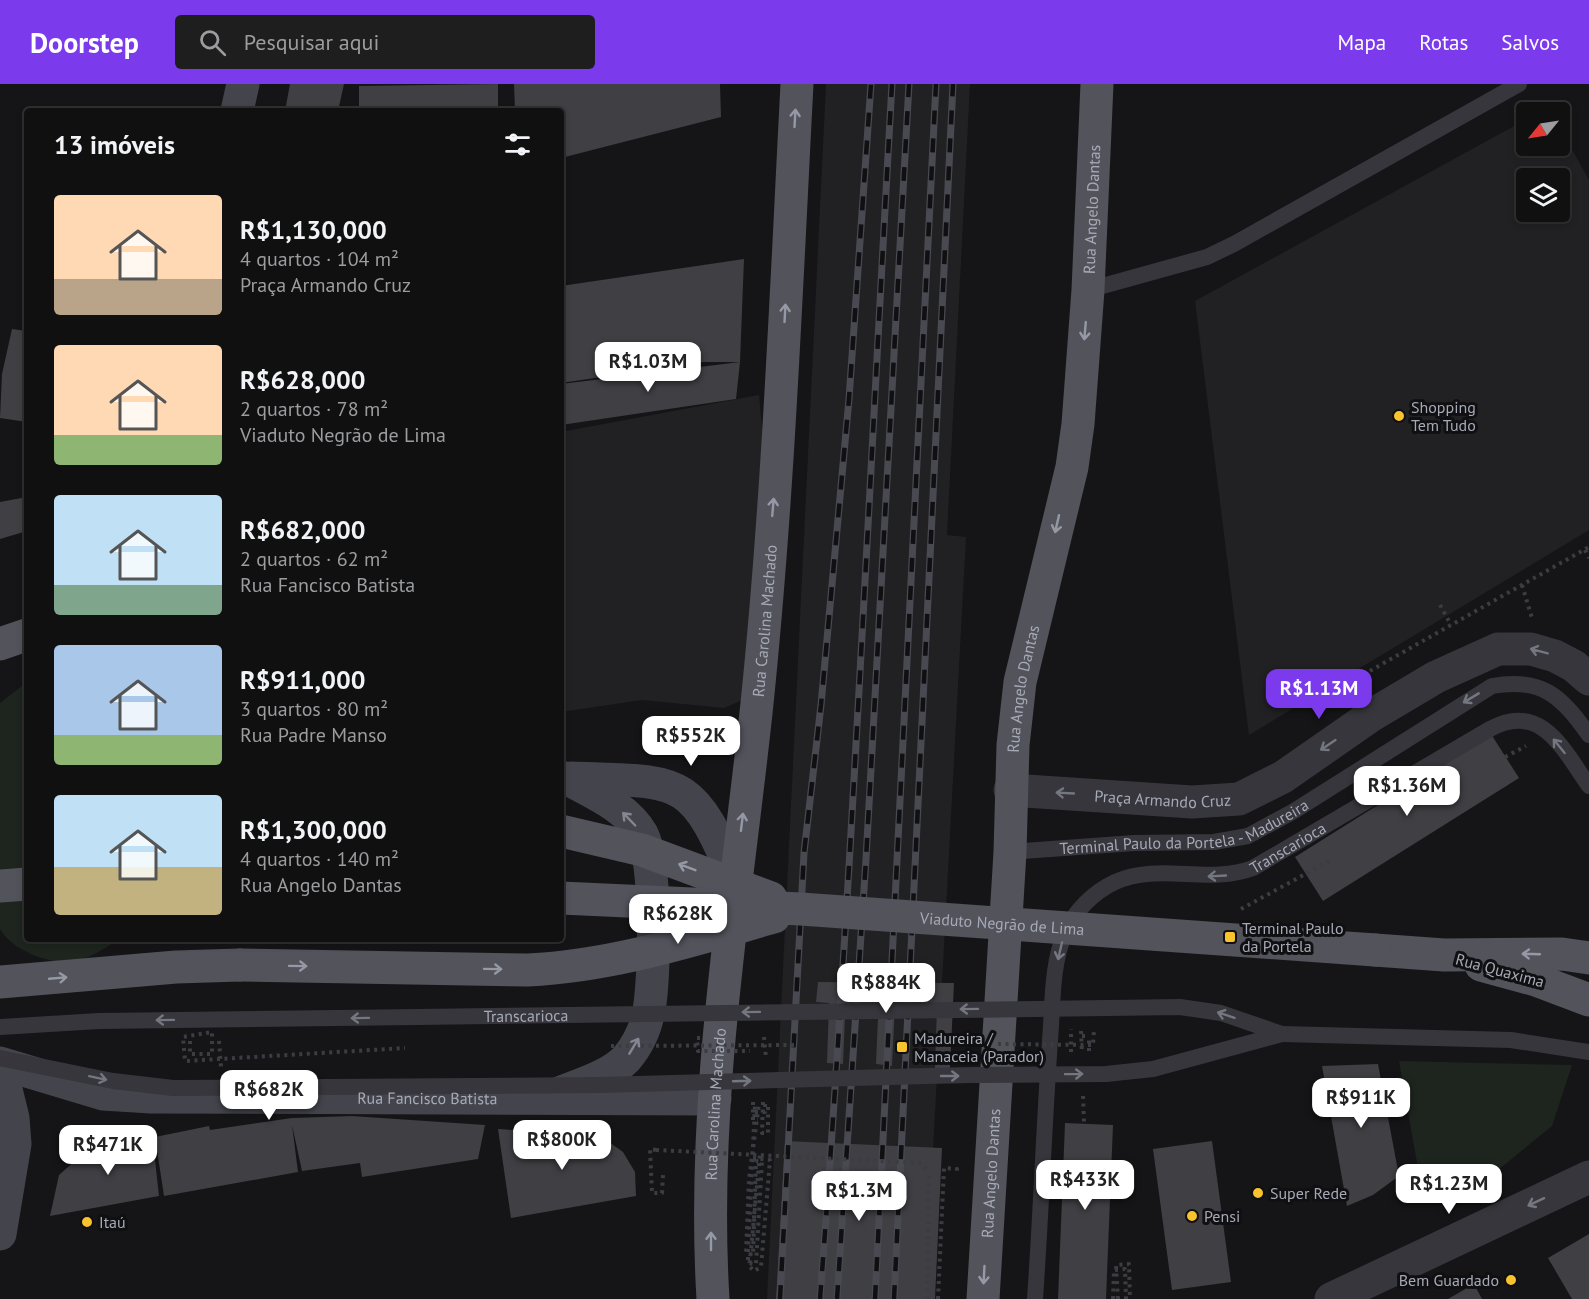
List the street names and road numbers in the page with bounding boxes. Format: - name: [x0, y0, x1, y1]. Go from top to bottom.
- street label: Rua Angelo Dantas: [1079, 144, 1104, 274]
- street label: Rua Carolina Machado: [748, 544, 781, 698]
- street label: Rua Angelo Dantas: [1003, 623, 1044, 753]
- street label: Praça Armando Cruz: [1094, 786, 1232, 812]
- street label: Terminal Paulo da Portela - Madureira: [1059, 795, 1312, 858]
- street label: Transcarioca: [1246, 818, 1329, 878]
- street label: Viaduto Negrão de Lima: [918, 907, 1085, 939]
- street label: Rua Quaxima: [1453, 949, 1547, 991]
- street label: Transcarioca: [483, 1005, 568, 1026]
- street label: Rua Carolina Machado: [701, 1027, 730, 1181]
- street label: Rua Fancisco Batista: [357, 1088, 498, 1108]
- street label: Rua Angelo Dantas: [977, 1108, 1004, 1238]

